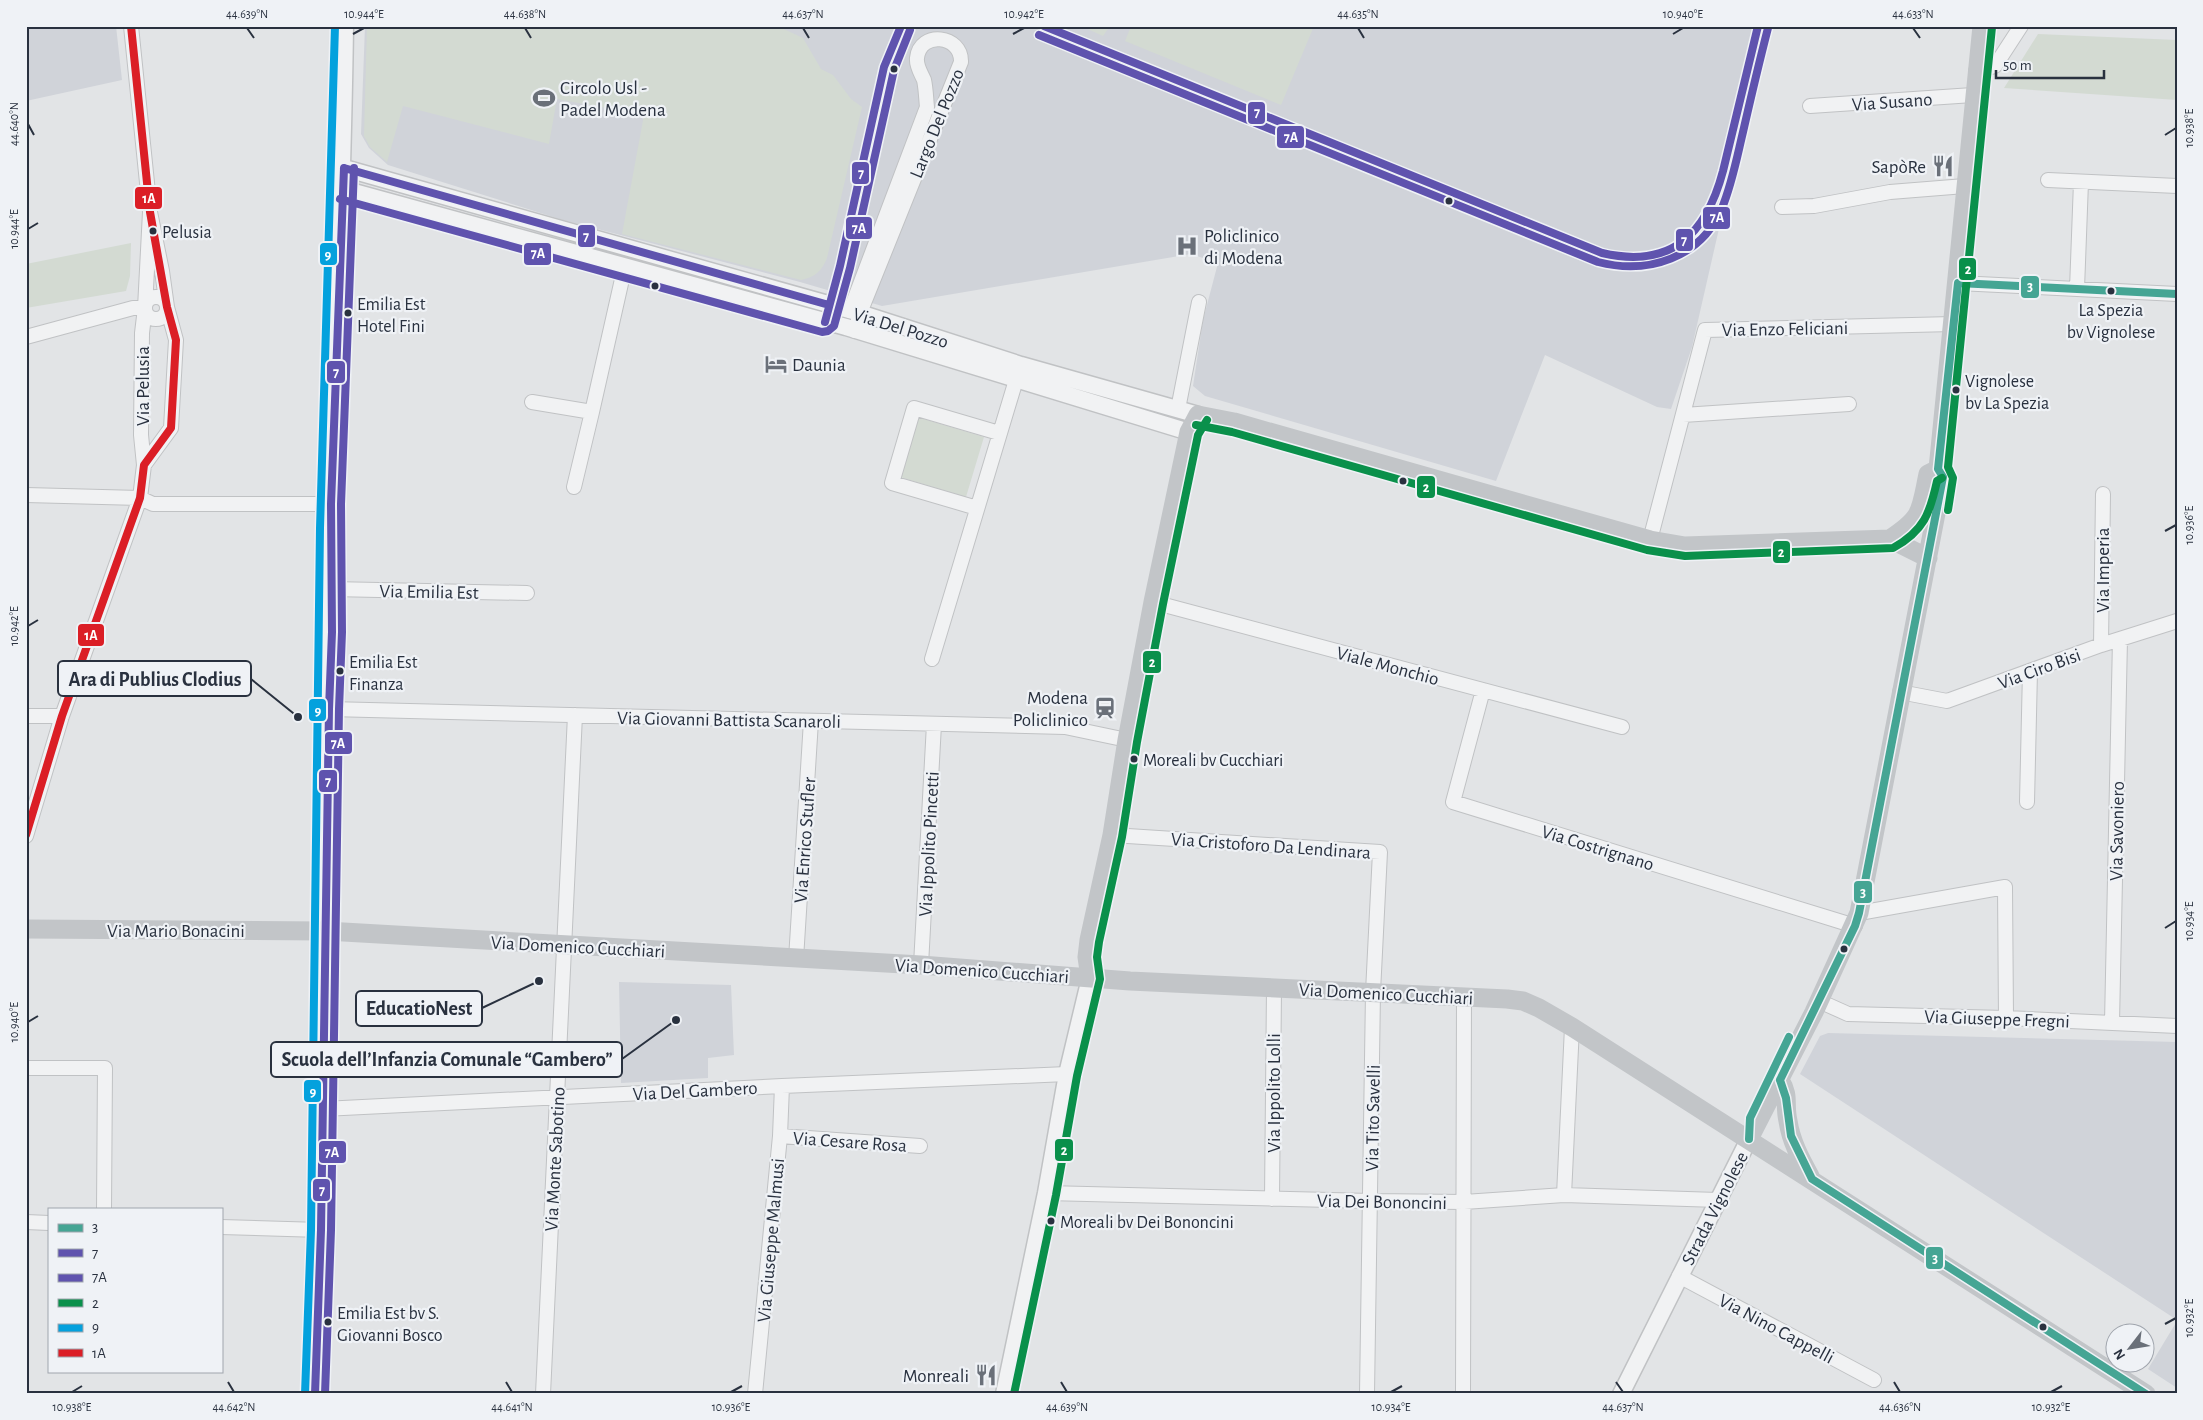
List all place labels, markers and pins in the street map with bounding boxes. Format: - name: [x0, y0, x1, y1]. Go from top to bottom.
- unlabelled marker: [889, 64, 899, 74]
- place label: Circolo Usl - Padel Modena: [560, 79, 666, 120]
- sports icon: Circolo Usl - Padel Modena: [531, 85, 557, 111]
- restaurant icon: SapòRe: [1930, 153, 1956, 179]
- place label: SapòRe: [1871, 158, 1926, 177]
- unlabelled marker: [1444, 196, 1454, 206]
- place label: Pelusia: [162, 224, 212, 242]
- marker: Pelusia: [148, 226, 158, 236]
- place label: Policlinico di Modena: [1204, 227, 1283, 268]
- hospital icon: Policlinico di Modena: [1174, 233, 1200, 259]
- unlabelled marker: [650, 281, 660, 291]
- marker: La Spezia bv Vignolese: [2106, 286, 2116, 296]
- place label: Emilia Est Hotel Fini: [357, 296, 426, 336]
- place label: La Spezia bv Vignolese: [2067, 302, 2155, 342]
- marker: Emilia Est Hotel Fini: [343, 308, 353, 318]
- hotel icon: Daunia: [763, 351, 789, 377]
- place label: Daunia: [792, 356, 846, 375]
- place label: Vignolese bv La Spezia: [1965, 373, 2049, 413]
- marker: Vignolese bv La Spezia: [1951, 385, 1961, 395]
- unlabelled marker: [1398, 476, 1408, 486]
- place label: Emilia Est Finanza: [349, 654, 418, 694]
- callout: Ara di Publius Clodius: [58, 661, 251, 696]
- marker: Emilia Est Finanza: [335, 666, 345, 676]
- place label: Modena Policlinico: [1013, 689, 1088, 730]
- station icon: Modena Policlinico: [1092, 695, 1118, 721]
- place label: Moreali bv Cucchiari: [1143, 752, 1283, 770]
- marker: Moreali bv Cucchiari: [1129, 754, 1139, 764]
- unlabelled marker: [1839, 944, 1849, 954]
- callout: EducatioNest: [356, 991, 482, 1026]
- callout: Scuola dell’Infanzia Comunale “Gambero”: [271, 1042, 622, 1077]
- place label: Moreali bv Dei Bononcini: [1060, 1214, 1234, 1232]
- marker: Moreali bv Dei Bononcini: [1046, 1216, 1056, 1226]
- place label: Emilia Est bv S. Giovanni Bosco: [337, 1305, 443, 1345]
- marker: Emilia Est bv S. Giovanni Bosco: [323, 1317, 333, 1327]
- unlabelled marker: [2038, 1322, 2048, 1332]
- restaurant icon: Monreali: [973, 1362, 999, 1388]
- place label: Monreali: [903, 1367, 969, 1386]

